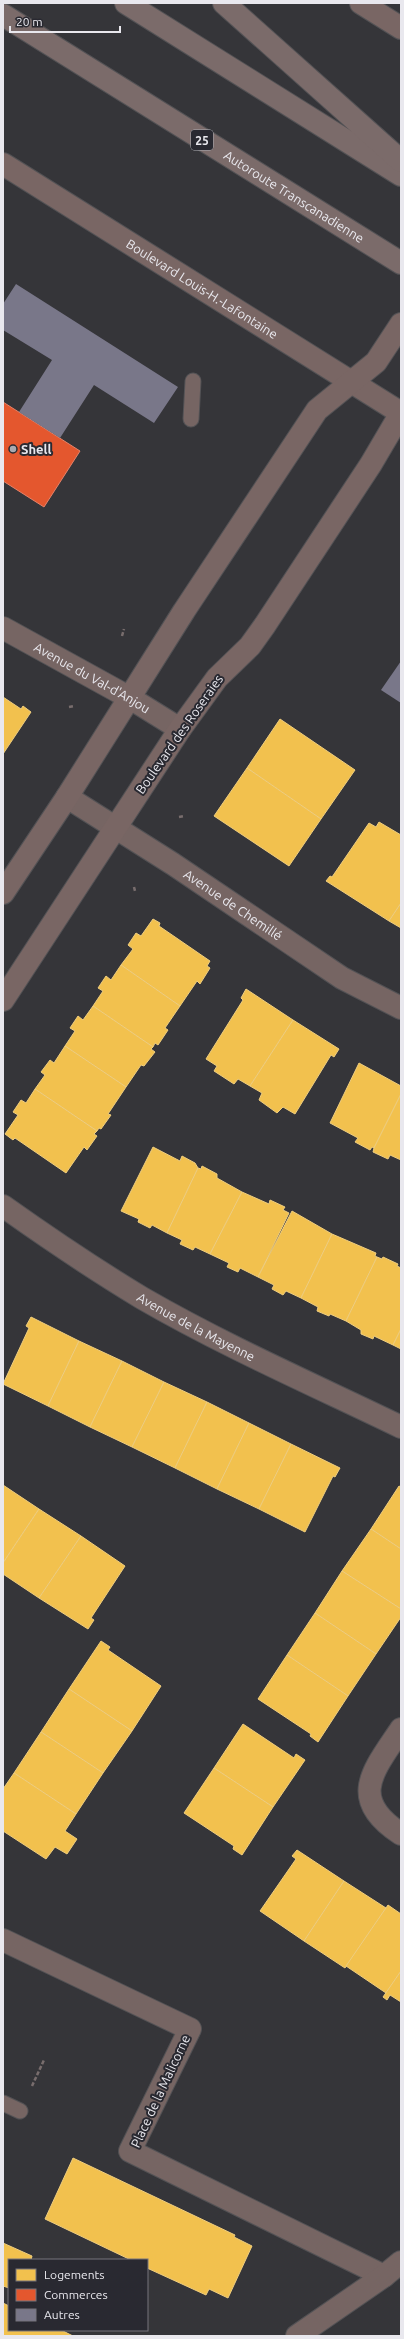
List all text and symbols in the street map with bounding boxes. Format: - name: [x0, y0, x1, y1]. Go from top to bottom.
- scale bar: [10, 8, 120, 34]
- text: 20 m: [16, 15, 43, 28]
- road number: 25: [191, 130, 213, 150]
- street label: Autoroute Transcanadienne: [222, 148, 367, 245]
- street label: Boulevard Louis-H.-Lafontaine: [124, 236, 280, 341]
- place label: Shell: [21, 442, 51, 456]
- marker: Shell: [8, 444, 18, 454]
- street label: Avenue du Val-d'Anjou: [32, 640, 153, 716]
- street label: Boulevard des Roseraies: [133, 672, 226, 796]
- street label: Avenue de Chemillé: [181, 866, 285, 943]
- street label: Avenue de la Mayenne: [135, 1290, 257, 1363]
- street label: Place de la Malicorne: [128, 2032, 192, 2150]
- legend: [8, 2259, 148, 2331]
- text: Logements: [44, 2268, 104, 2281]
- text: Commerces: [44, 2288, 108, 2301]
- text: Autres: [44, 2308, 80, 2321]

